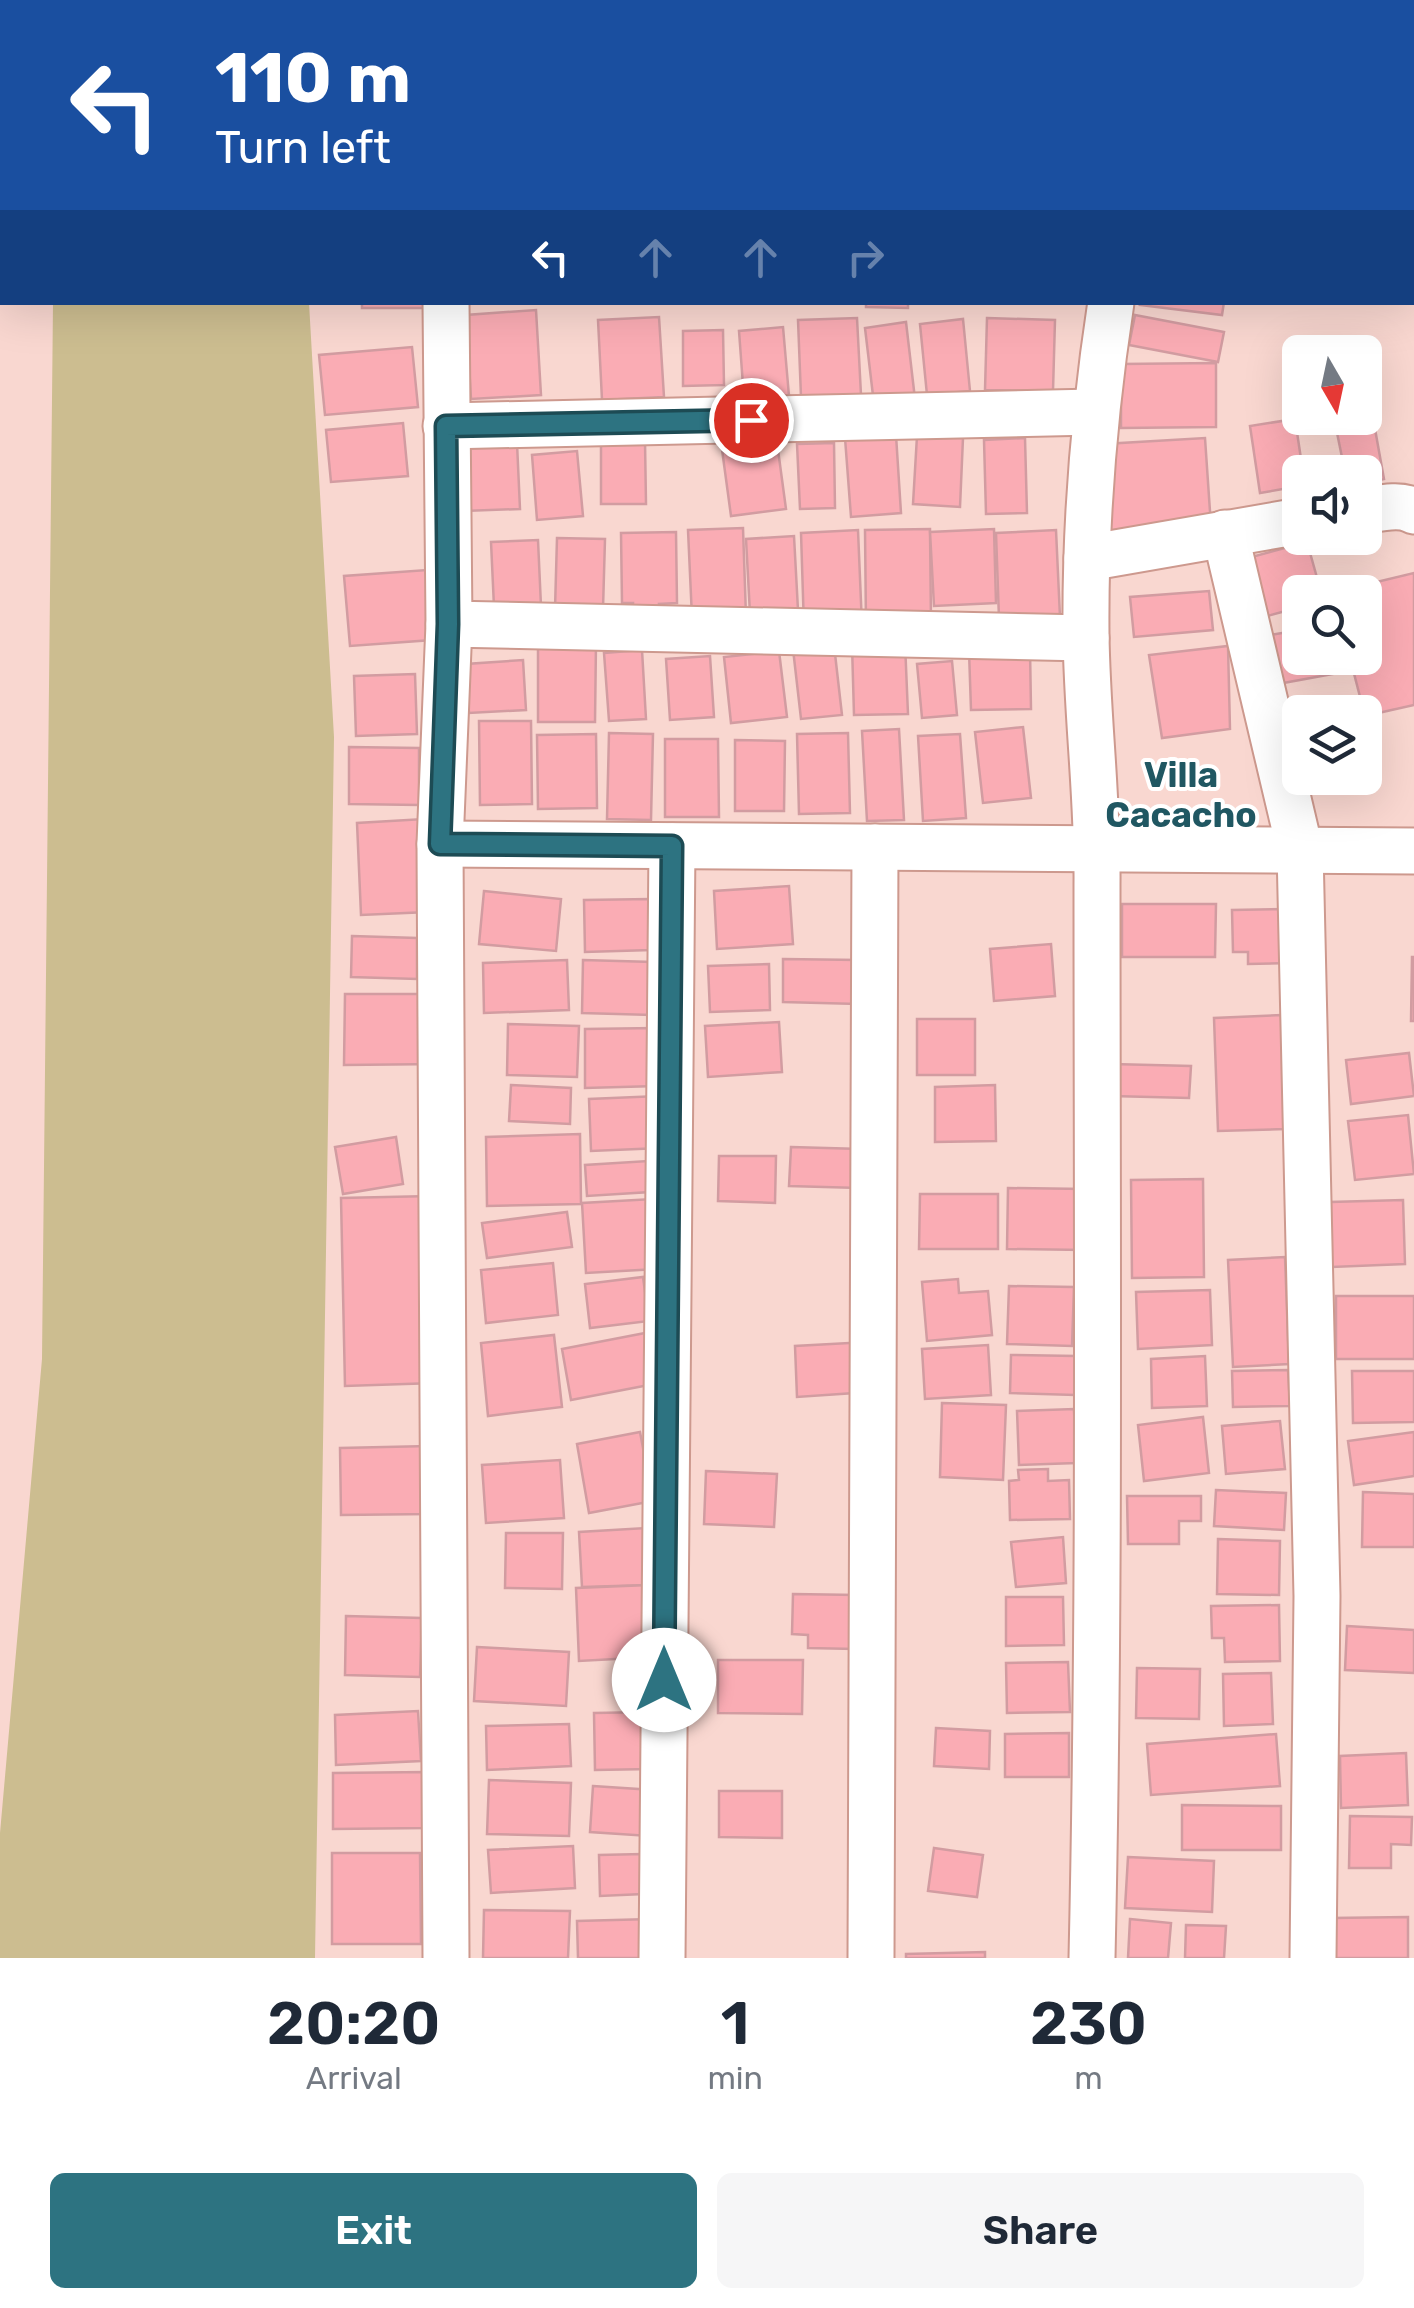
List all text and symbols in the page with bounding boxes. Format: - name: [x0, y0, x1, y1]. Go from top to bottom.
- text: 110 m: [215, 37, 411, 120]
- icon: left: [50, 40, 180, 170]
- text: Turn left: [215, 121, 391, 174]
- icon: left: [523, 230, 578, 285]
- icon: ahead: [628, 230, 683, 285]
- icon: ahead: [733, 230, 788, 285]
- icon: right: [838, 230, 893, 285]
- north arrow: [1282, 335, 1382, 435]
- map controls: [1282, 335, 1382, 795]
- pin: [709, 378, 794, 463]
- icon: arrive: [724, 393, 779, 448]
- button: sound: [1282, 455, 1382, 555]
- button: search: [1282, 575, 1382, 675]
- button: layers: [1282, 695, 1382, 795]
- district label: Villa Cacacho: [1105, 754, 1257, 836]
- position arrow: [612, 1628, 716, 1732]
- text: 20:20: [267, 1988, 440, 2059]
- text: 1: [721, 1988, 750, 2059]
- text: 230: [1030, 1988, 1147, 2059]
- text: Arrival: [306, 2059, 402, 2097]
- text: min: [707, 2059, 763, 2097]
- text: m: [1074, 2059, 1103, 2097]
- button: Exit: [50, 2173, 697, 2288]
- button: Share: [717, 2173, 1364, 2288]

